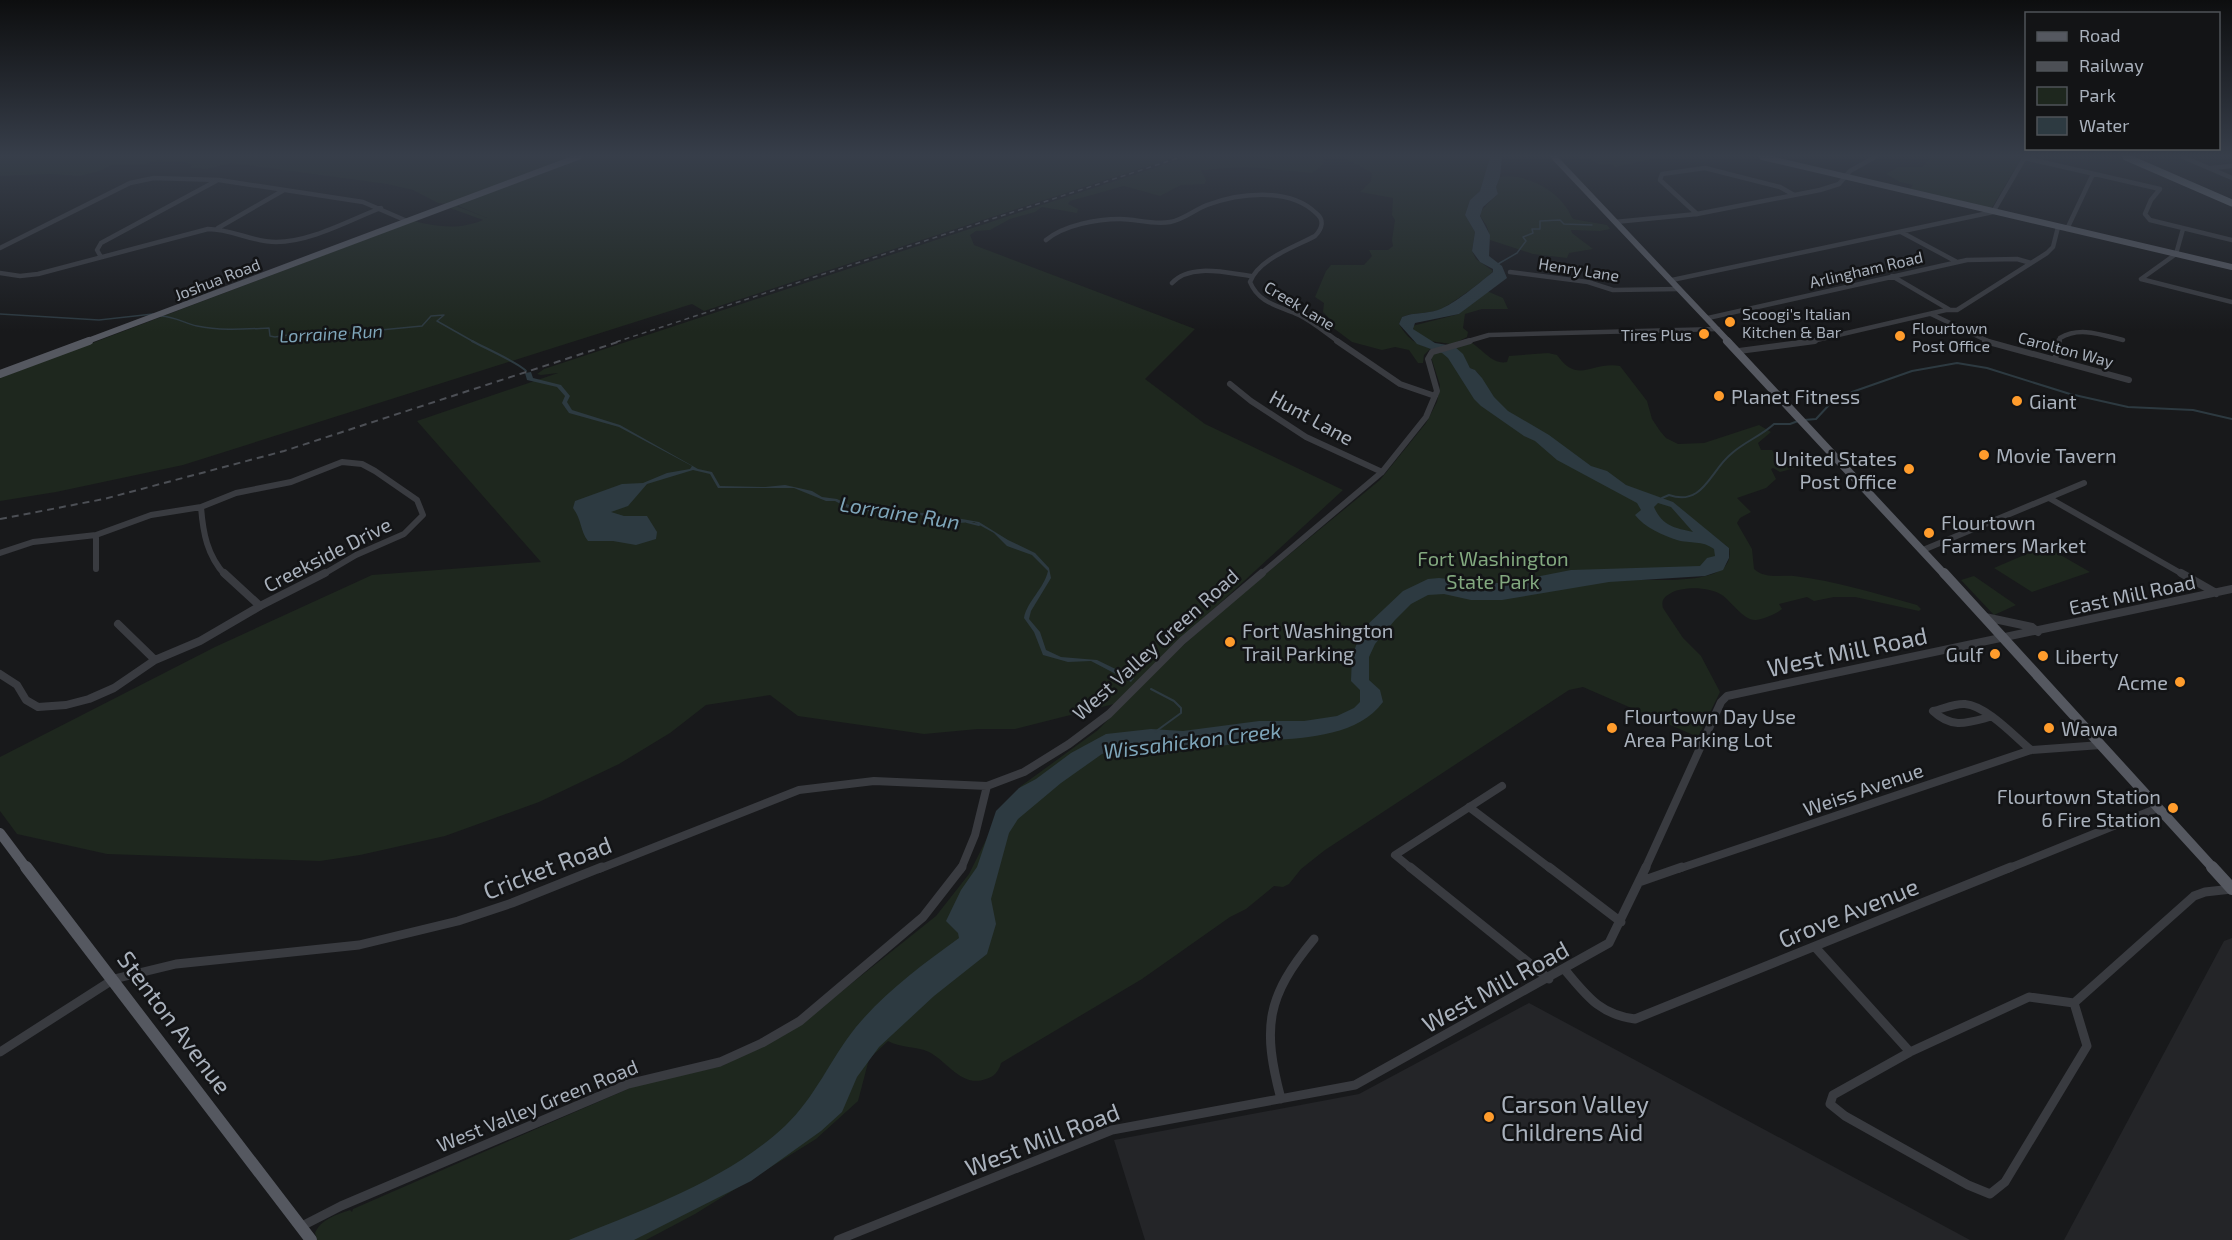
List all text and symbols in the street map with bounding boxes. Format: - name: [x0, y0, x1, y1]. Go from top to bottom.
- legend: [2025, 12, 2220, 150]
- text: Road: [2079, 24, 2120, 46]
- text: Railway: [2079, 54, 2144, 76]
- text: Park: [2079, 84, 2116, 106]
- text: Water: [2079, 114, 2129, 136]
- street label: Arlingham Road: [1807, 247, 1925, 291]
- street label: Henry Lane: [1537, 253, 1621, 285]
- street label: Joshua Road: [171, 254, 263, 304]
- street label: Creek Lane: [1261, 277, 1339, 333]
- place label: Scoogi's Italian Kitchen & Bar: [1742, 304, 1851, 341]
- marker: Scoogi's Italian Kitchen & Bar: [1723, 315, 1737, 329]
- place label: Flourtown Post Office: [1912, 318, 1990, 355]
- water label: Lorraine Run: [279, 319, 383, 347]
- place label: Tires Plus: [1621, 325, 1692, 344]
- marker: Tires Plus: [1697, 327, 1711, 341]
- street label: Carolton Way: [2016, 327, 2116, 371]
- marker: Flourtown Post Office: [1893, 329, 1907, 343]
- street label: Hunt Lane: [1266, 384, 1358, 450]
- place label: Planet Fitness: [1731, 384, 1860, 408]
- marker: Planet Fitness: [1712, 389, 1726, 403]
- place label: Giant: [2029, 389, 2077, 413]
- marker: Giant: [2010, 394, 2024, 408]
- place label: Movie Tavern: [1996, 443, 2117, 467]
- place label: United States Post Office: [1775, 446, 1897, 493]
- marker: Movie Tavern: [1977, 448, 1991, 462]
- marker: United States Post Office: [1902, 462, 1916, 476]
- water label: Lorraine Run: [838, 490, 962, 534]
- place label: Flourtown Farmers Market: [1941, 510, 2086, 557]
- street label: Creekside Drive: [259, 512, 395, 596]
- marker: Flourtown Farmers Market: [1922, 526, 1936, 540]
- park label: Fort Washington State Park: [1417, 546, 1569, 593]
- street label: West Valley Green Road: [1067, 563, 1243, 725]
- street label: East Mill Road: [2066, 569, 2198, 619]
- place label: Fort Washington Trail Parking: [1242, 618, 1393, 665]
- street label: West Mill Road: [1764, 620, 1930, 682]
- marker: Fort Washington Trail Parking: [1223, 635, 1237, 649]
- place label: Gulf: [1946, 642, 1983, 666]
- place label: Liberty: [2055, 644, 2119, 668]
- marker: Gulf: [1988, 647, 2002, 661]
- marker: Liberty: [2036, 649, 2050, 663]
- place label: Acme: [2118, 670, 2168, 694]
- marker: Acme: [2173, 675, 2187, 689]
- place label: Flourtown Day Use Area Parking Lot: [1624, 704, 1796, 751]
- place label: Wawa: [2061, 716, 2118, 740]
- water label: Wissahickon Creek: [1102, 717, 1282, 763]
- marker: Flourtown Day Use Area Parking Lot: [1605, 721, 1619, 735]
- marker: Wawa: [2042, 721, 2056, 735]
- street label: Weiss Avenue: [1800, 757, 1926, 821]
- place label: Flourtown Station 6 Fire Station: [1997, 784, 2161, 831]
- marker: Flourtown Station 6 Fire Station: [2166, 801, 2180, 815]
- street label: Cricket Road: [479, 829, 615, 905]
- street label: Grove Avenue: [1774, 871, 1922, 953]
- street label: West Mill Road: [1417, 934, 1573, 1038]
- street label: Stenton Avenue: [112, 945, 238, 1099]
- street label: West Valley Green Road: [433, 1054, 641, 1156]
- place label: Carson Valley Childrens Aid: [1501, 1089, 1649, 1146]
- street label: West Mill Road: [961, 1096, 1123, 1182]
- marker: Carson Valley Childrens Aid: [1482, 1110, 1496, 1124]

